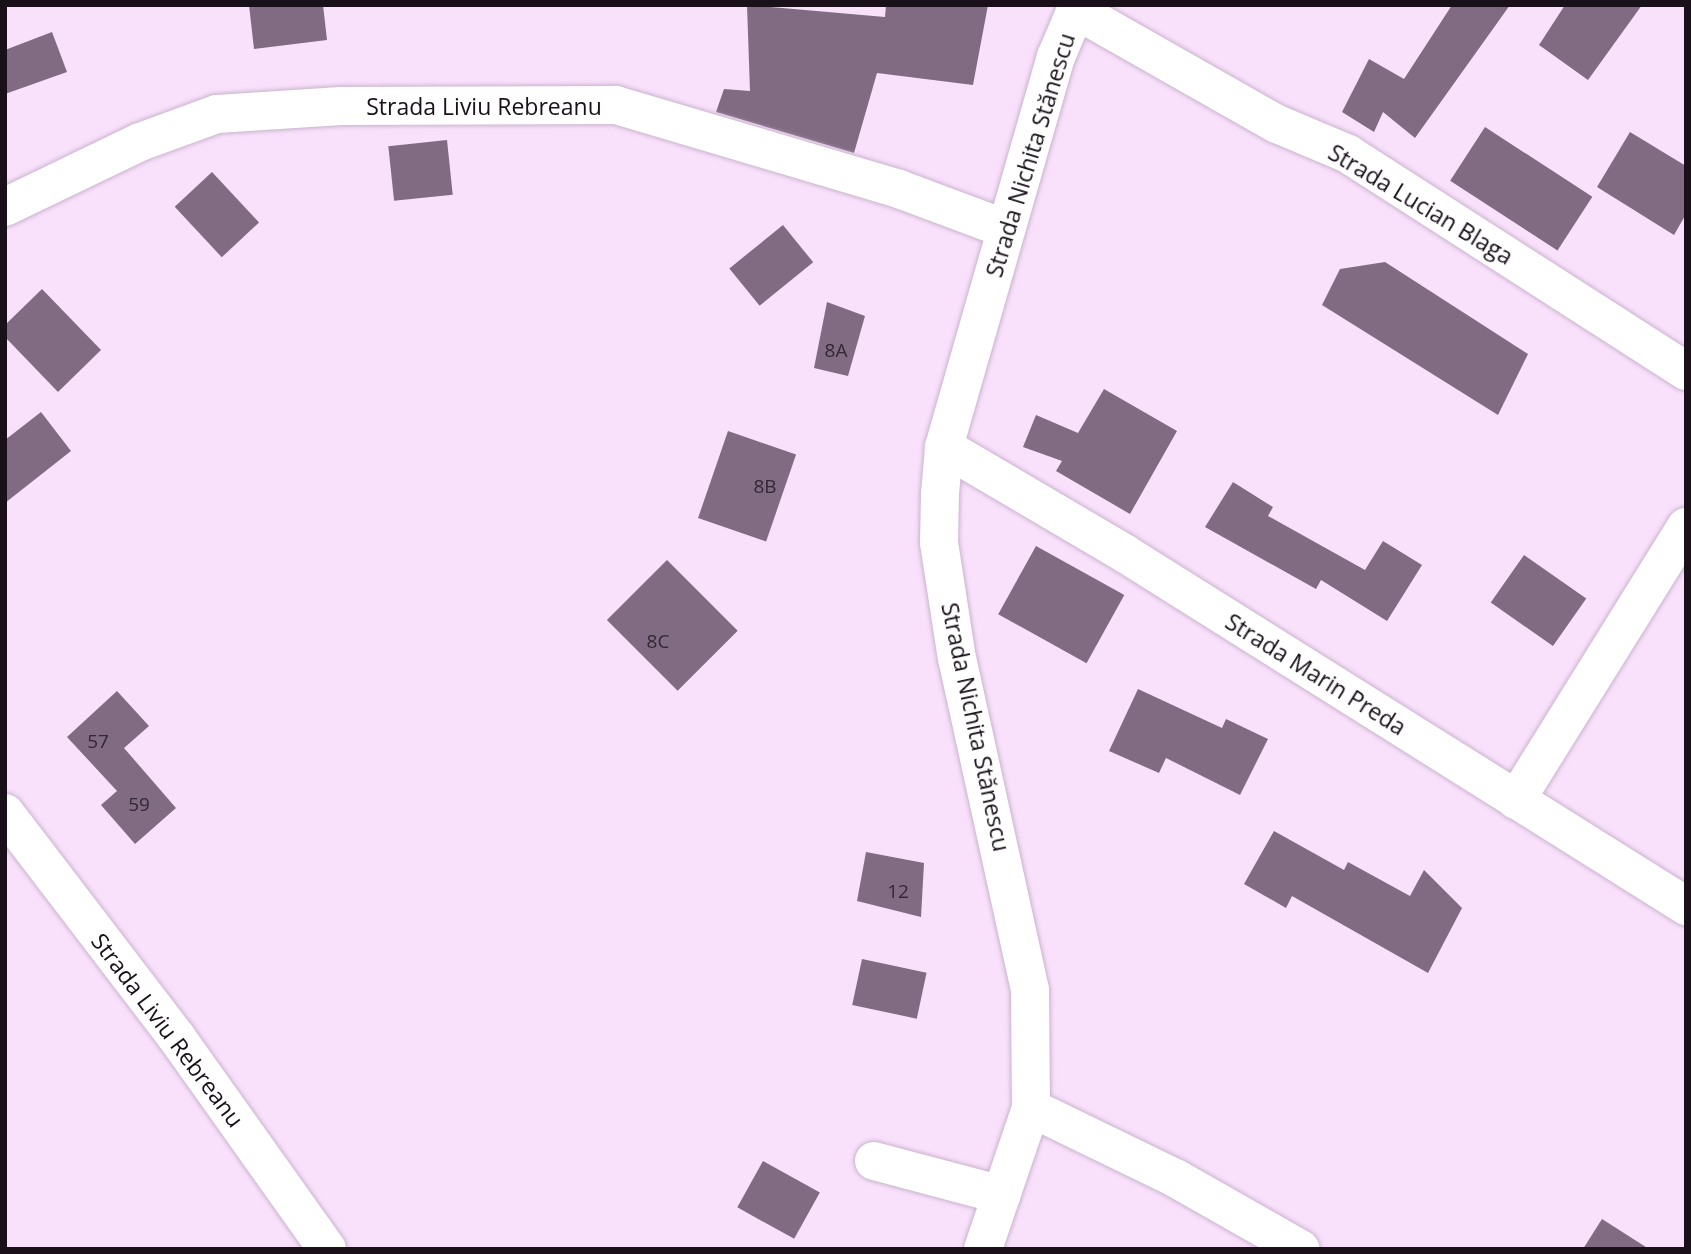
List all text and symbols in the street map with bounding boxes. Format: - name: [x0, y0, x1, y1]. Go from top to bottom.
- street label: Strada Nichita Stănescu: [980, 30, 1080, 280]
- street label: Strada Liviu Rebreanu: [366, 92, 602, 120]
- street label: Strada Lucian Blaga: [1324, 138, 1518, 270]
- house number: 8A: [825, 340, 847, 362]
- house number: 8B: [753, 476, 777, 498]
- street label: Strada Nichita Stănescu: [936, 600, 1016, 854]
- street label: Strada Marin Preda: [1221, 607, 1411, 741]
- house number: 8C: [647, 631, 669, 653]
- house number: 57: [87, 731, 109, 753]
- house number: 59: [128, 794, 150, 816]
- house number: 12: [887, 881, 909, 903]
- street label: Strada Liviu Rebreanu: [86, 928, 250, 1132]

